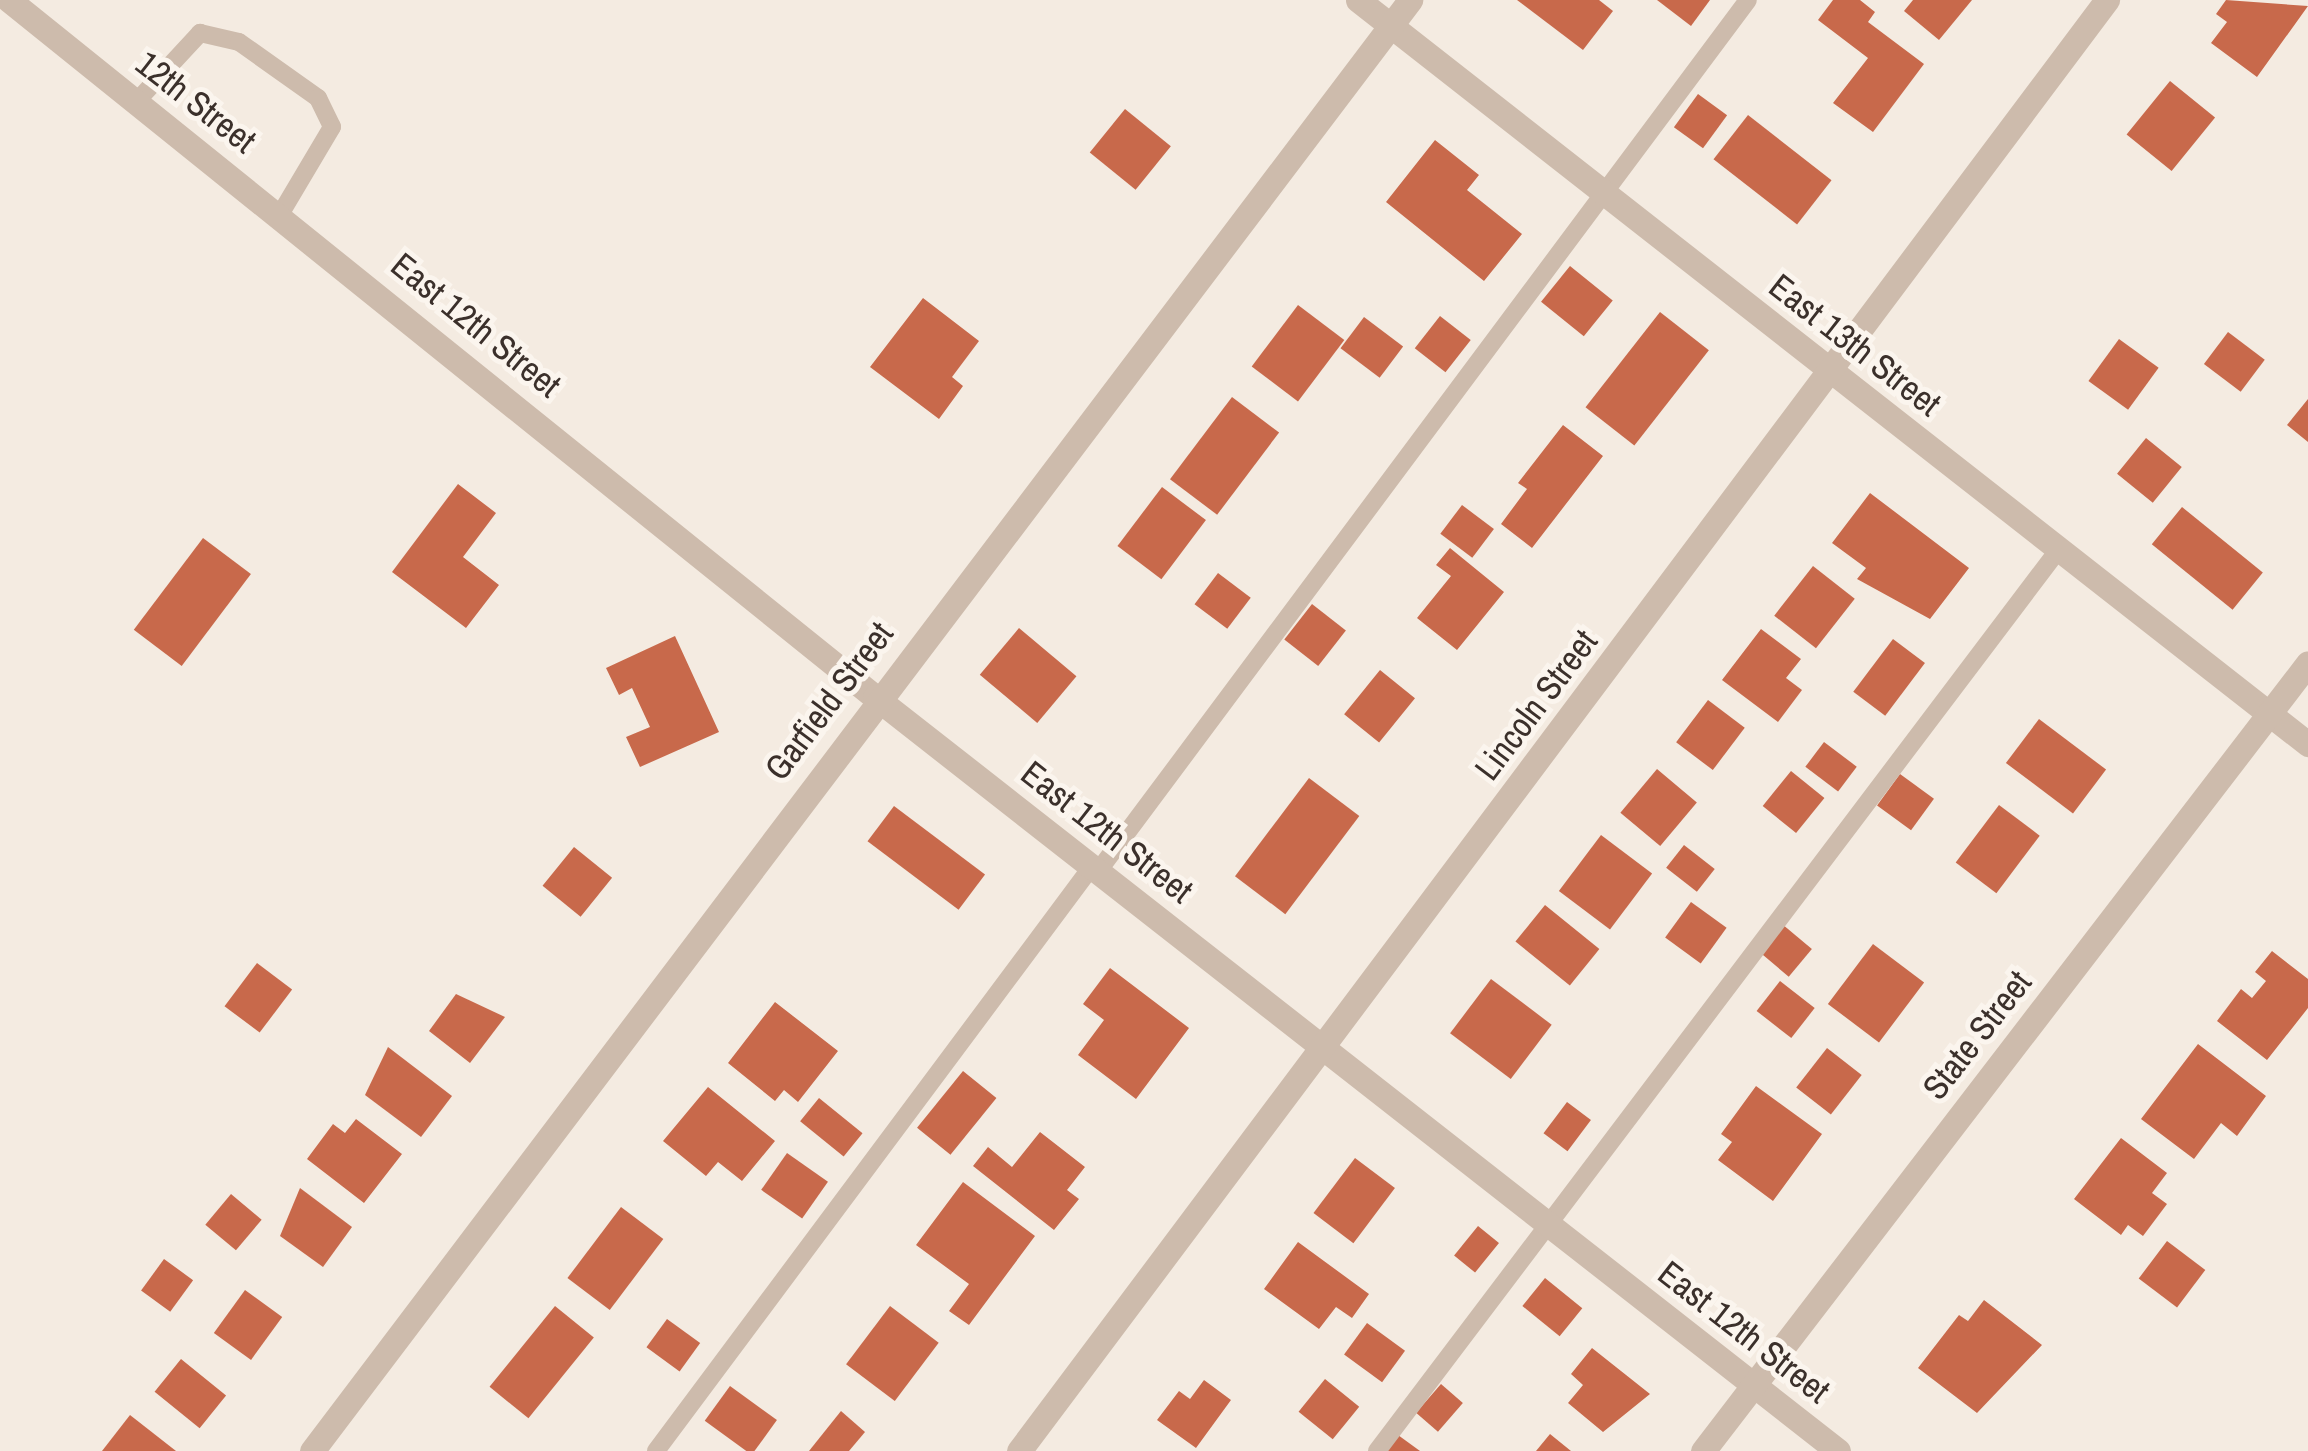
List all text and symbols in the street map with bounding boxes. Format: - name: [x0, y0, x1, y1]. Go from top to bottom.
- street label: 12th Street: [128, 42, 264, 162]
- street label: East 12th Street: [383, 244, 569, 406]
- street label: East 13th Street: [1761, 265, 1949, 425]
- street label: Garfield Street: [756, 614, 902, 788]
- street label: Lincoln Street: [1466, 622, 1606, 788]
- street label: East 12th Street: [1013, 752, 1201, 912]
- street label: State Street: [1914, 962, 2040, 1108]
- street label: East 12th Street: [1650, 1252, 1838, 1412]

